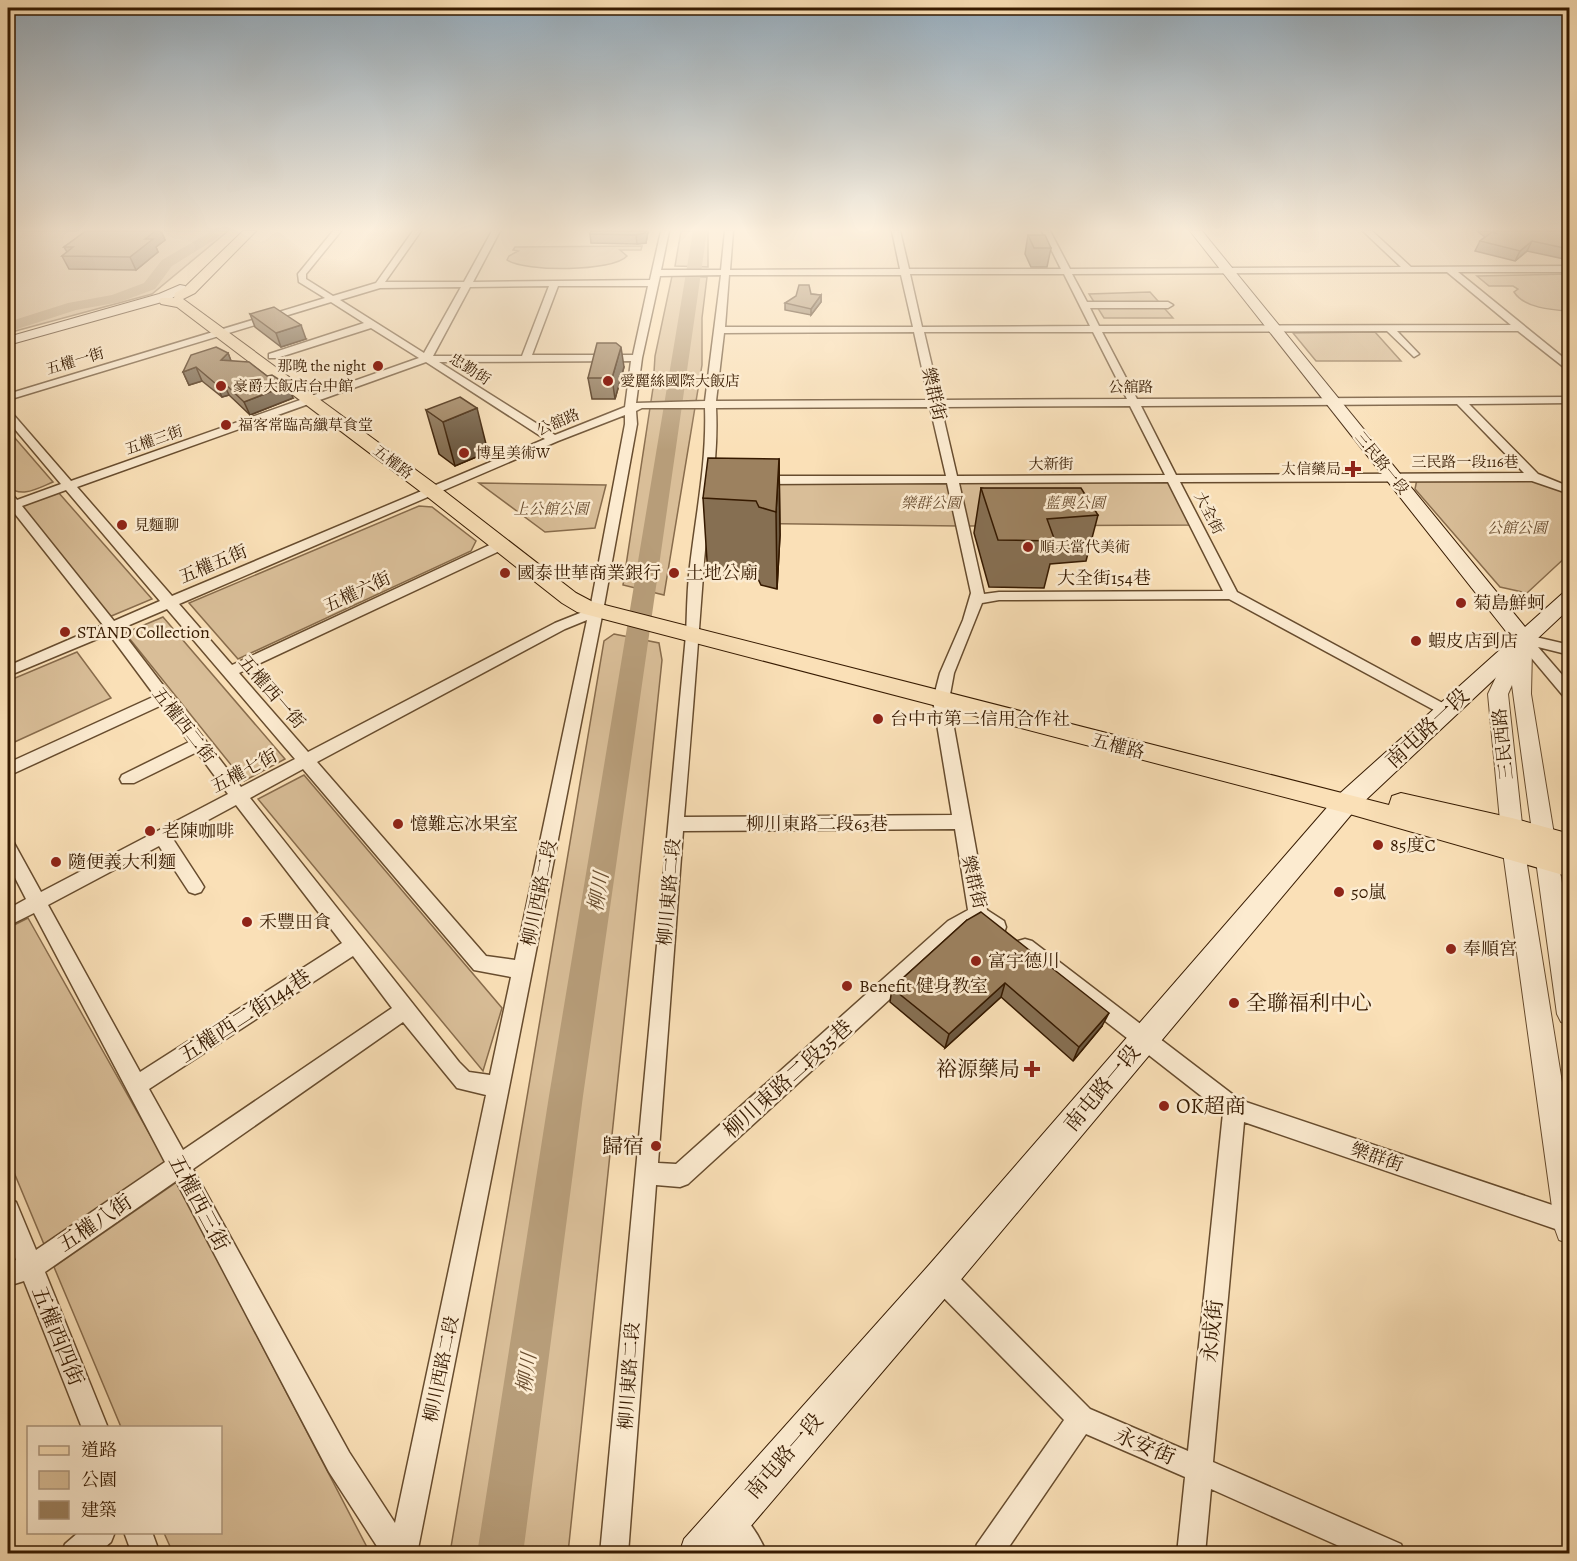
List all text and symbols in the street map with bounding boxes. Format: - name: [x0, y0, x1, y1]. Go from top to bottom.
- street label: 五權一街: [43, 343, 107, 379]
- street label: 忠勤街: [446, 349, 494, 389]
- place label: 那晚 the night: [277, 356, 366, 376]
- marker: 那晚 the night: [371, 359, 385, 373]
- street label: 樂群街: [916, 365, 952, 423]
- place label: 愛麗絲國際大飯店: [620, 371, 740, 391]
- marker: 愛麗絲國際大飯店: [601, 374, 615, 388]
- place label: 豪爵大飯店台中館: [233, 376, 353, 396]
- street label: 公舘路: [1108, 377, 1154, 397]
- marker: 豪爵大飯店台中館: [214, 379, 228, 393]
- street label: 公舘路: [533, 404, 583, 440]
- place label: 福客常臨高纖草食堂: [238, 415, 373, 435]
- marker: 福客常臨高纖草食堂: [219, 418, 233, 432]
- street label: 五權三街: [122, 421, 186, 459]
- street label: 三民路一段: [1351, 428, 1413, 498]
- street label: 五權路: [369, 440, 417, 484]
- place label: 博星美術W: [476, 443, 550, 463]
- marker: 博星美術W: [457, 446, 471, 460]
- street label: 三民路一段116巷: [1411, 452, 1519, 472]
- street label: 大新街: [1028, 454, 1074, 474]
- place label: 太信藥局: [1281, 459, 1341, 479]
- marker: 太信藥局: [1346, 462, 1360, 476]
- street label: 大全街: [1190, 488, 1228, 538]
- park label: 樂群公園: [901, 493, 963, 513]
- park label: 藍興公園: [1045, 493, 1107, 513]
- park label: 上公館公園: [513, 499, 590, 519]
- place label: 見麵聊: [134, 515, 179, 535]
- marker: 見麵聊: [115, 518, 129, 532]
- park label: 公館公園: [1487, 518, 1549, 538]
- place label: 順天當代美術: [1040, 537, 1130, 557]
- street label: 五權五街: [175, 539, 251, 589]
- marker: 順天當代美術: [1021, 540, 1035, 554]
- place label: 國泰世華商業銀行: [517, 561, 661, 585]
- place label: 土地公廟: [686, 561, 758, 585]
- street label: 五權六街: [319, 566, 395, 618]
- marker: 國泰世華商業銀行: [498, 566, 512, 580]
- marker: 土地公廟: [667, 566, 681, 580]
- street label: 大全街154巷: [1057, 566, 1151, 590]
- place label: 菊島鮮蚵: [1473, 591, 1545, 615]
- marker: 菊島鮮蚵: [1454, 596, 1468, 610]
- place label: STAND Collection: [77, 620, 210, 644]
- marker: STAND Collection: [58, 625, 72, 639]
- place label: 蝦皮店到店: [1428, 629, 1518, 653]
- marker: 蝦皮店到店: [1409, 634, 1423, 648]
- street label: 五權西一街: [233, 650, 311, 734]
- street label: 五權西二街: [147, 682, 221, 768]
- street label: 南屯路一段: [1379, 682, 1475, 774]
- place label: 台中市第二信用合作社: [890, 707, 1070, 731]
- street label: 三民西路: [1487, 707, 1519, 781]
- marker: 台中市第二信用合作社: [871, 712, 885, 726]
- street label: 五權路: [1089, 728, 1147, 764]
- street label: 五權七街: [207, 744, 281, 798]
- place label: 憶難忘冰果室: [410, 812, 518, 836]
- street label: 柳川東路二段63巷: [746, 812, 888, 836]
- marker: 憶難忘冰果室: [391, 817, 405, 831]
- place label: 老陳咖啡: [162, 819, 234, 843]
- marker: 老陳咖啡: [143, 824, 157, 838]
- place label: 85度C: [1390, 833, 1436, 857]
- street label: 柳川東路二段: [652, 837, 686, 947]
- street label: 柳川西路二段: [516, 838, 562, 948]
- marker: 85度C: [1371, 838, 1385, 852]
- place label: 隨便義大利麵: [68, 850, 176, 874]
- street label: 樂群街: [956, 853, 992, 911]
- marker: 隨便義大利麵: [49, 855, 63, 869]
- water label: 柳川: [582, 868, 615, 914]
- place label: 50嵐: [1351, 880, 1386, 904]
- marker: 50嵐: [1332, 885, 1346, 899]
- place label: 禾豐田食: [259, 910, 331, 934]
- marker: 禾豐田食: [240, 915, 254, 929]
- place label: 奉順宮: [1463, 937, 1517, 961]
- marker: 奉順宮: [1444, 942, 1458, 956]
- place label: 富宇德川: [988, 949, 1060, 973]
- marker: 富宇德川: [969, 954, 983, 968]
- street label: 五權西二街144巷: [174, 963, 316, 1069]
- place label: Benefit 健身教室: [859, 974, 988, 998]
- marker: Benefit 健身教室: [840, 979, 854, 993]
- place label: 全聯福利中心: [1246, 989, 1372, 1017]
- marker: 全聯福利中心: [1227, 996, 1241, 1010]
- street label: 柳川東路二段35巷: [717, 1013, 859, 1145]
- street label: 南屯路一段: [1058, 1039, 1146, 1137]
- place label: 裕源藥局: [936, 1055, 1020, 1083]
- marker: 裕源藥局: [1025, 1062, 1039, 1076]
- place label: OK超商: [1176, 1092, 1246, 1120]
- marker: OK超商: [1157, 1099, 1171, 1113]
- place label: 歸宿: [602, 1132, 644, 1160]
- street label: 樂群街: [1348, 1137, 1406, 1177]
- marker: 歸宿: [649, 1139, 663, 1153]
- street label: 五權西三街: [162, 1150, 236, 1256]
- street label: 五權八街: [52, 1188, 138, 1258]
- street label: 五權西四街: [25, 1282, 91, 1390]
- street label: 永成街: [1195, 1298, 1229, 1364]
- street label: 柳川西路二段: [418, 1314, 464, 1424]
- street label: 柳川東路二段: [613, 1321, 645, 1431]
- water label: 柳川: [510, 1349, 543, 1395]
- street label: 南屯路一段: [739, 1407, 829, 1505]
- street label: 永安街: [1111, 1421, 1179, 1471]
- legend: [27, 1426, 222, 1534]
- text: 道路: [81, 1438, 117, 1462]
- text: 公園: [81, 1468, 117, 1492]
- text: 建築: [81, 1498, 117, 1522]

